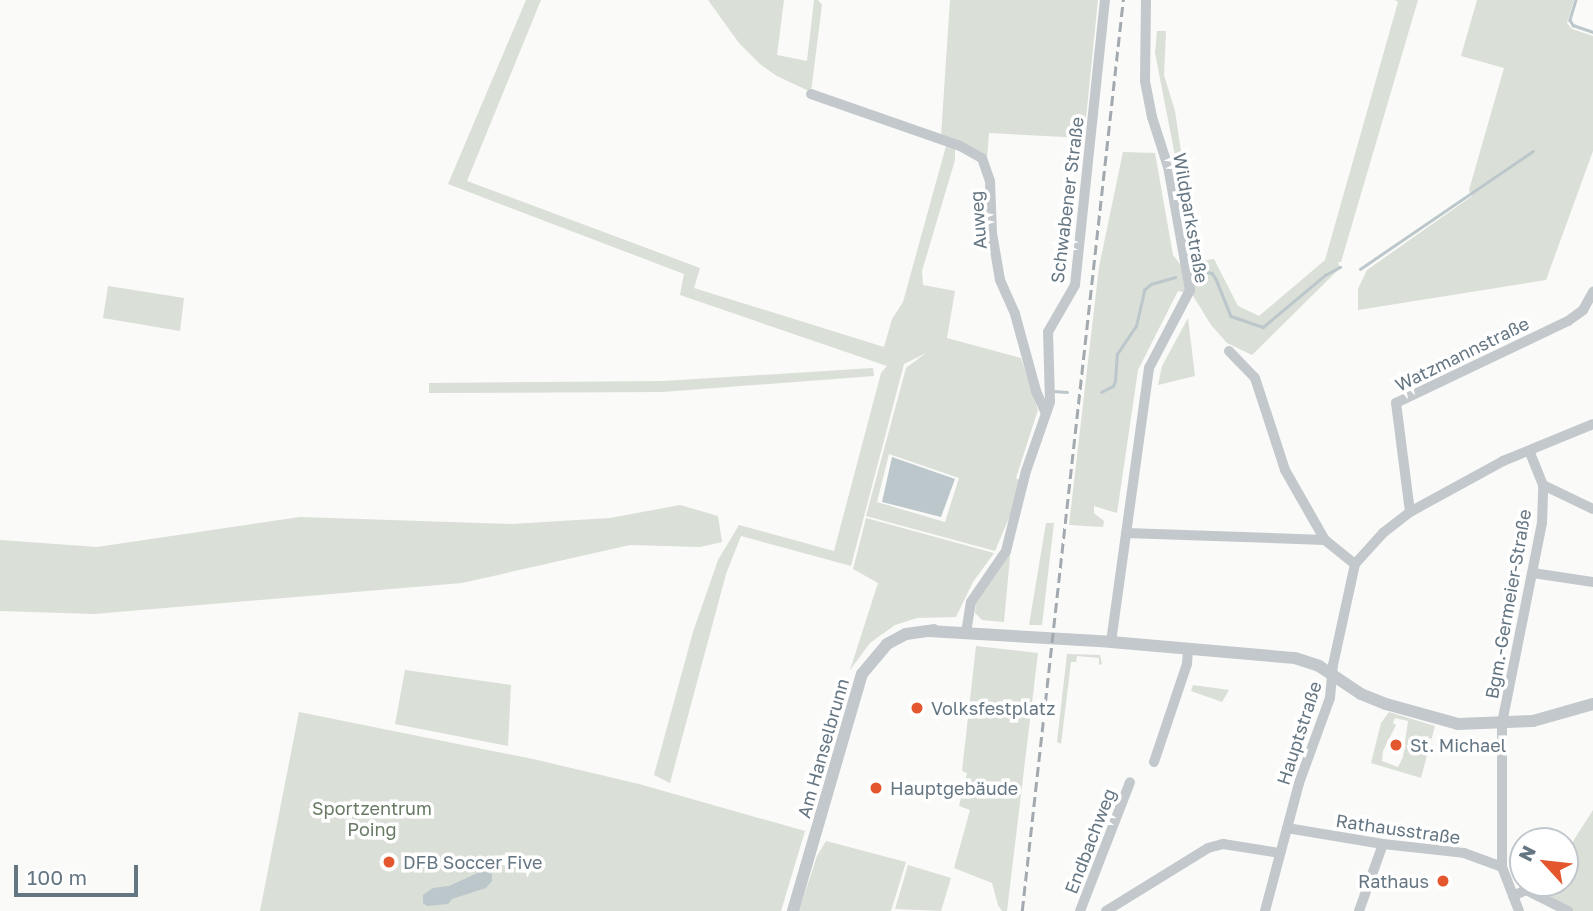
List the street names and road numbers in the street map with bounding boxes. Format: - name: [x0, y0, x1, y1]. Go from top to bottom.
- street label: Schwabener Straße: [1046, 116, 1088, 284]
- street label: Wildparkstraße: [1169, 151, 1213, 285]
- street label: Auweg: [965, 190, 991, 250]
- street label: Watzmannstraße: [1392, 312, 1532, 396]
- street label: Bgm.-Germeier-Straße: [1481, 508, 1535, 700]
- street label: Am Hanselbrunn: [793, 676, 853, 820]
- street label: Hauptstraße: [1272, 678, 1326, 788]
- street label: Endbachweg: [1060, 785, 1120, 897]
- street label: Rathausstraße: [1334, 810, 1462, 848]

